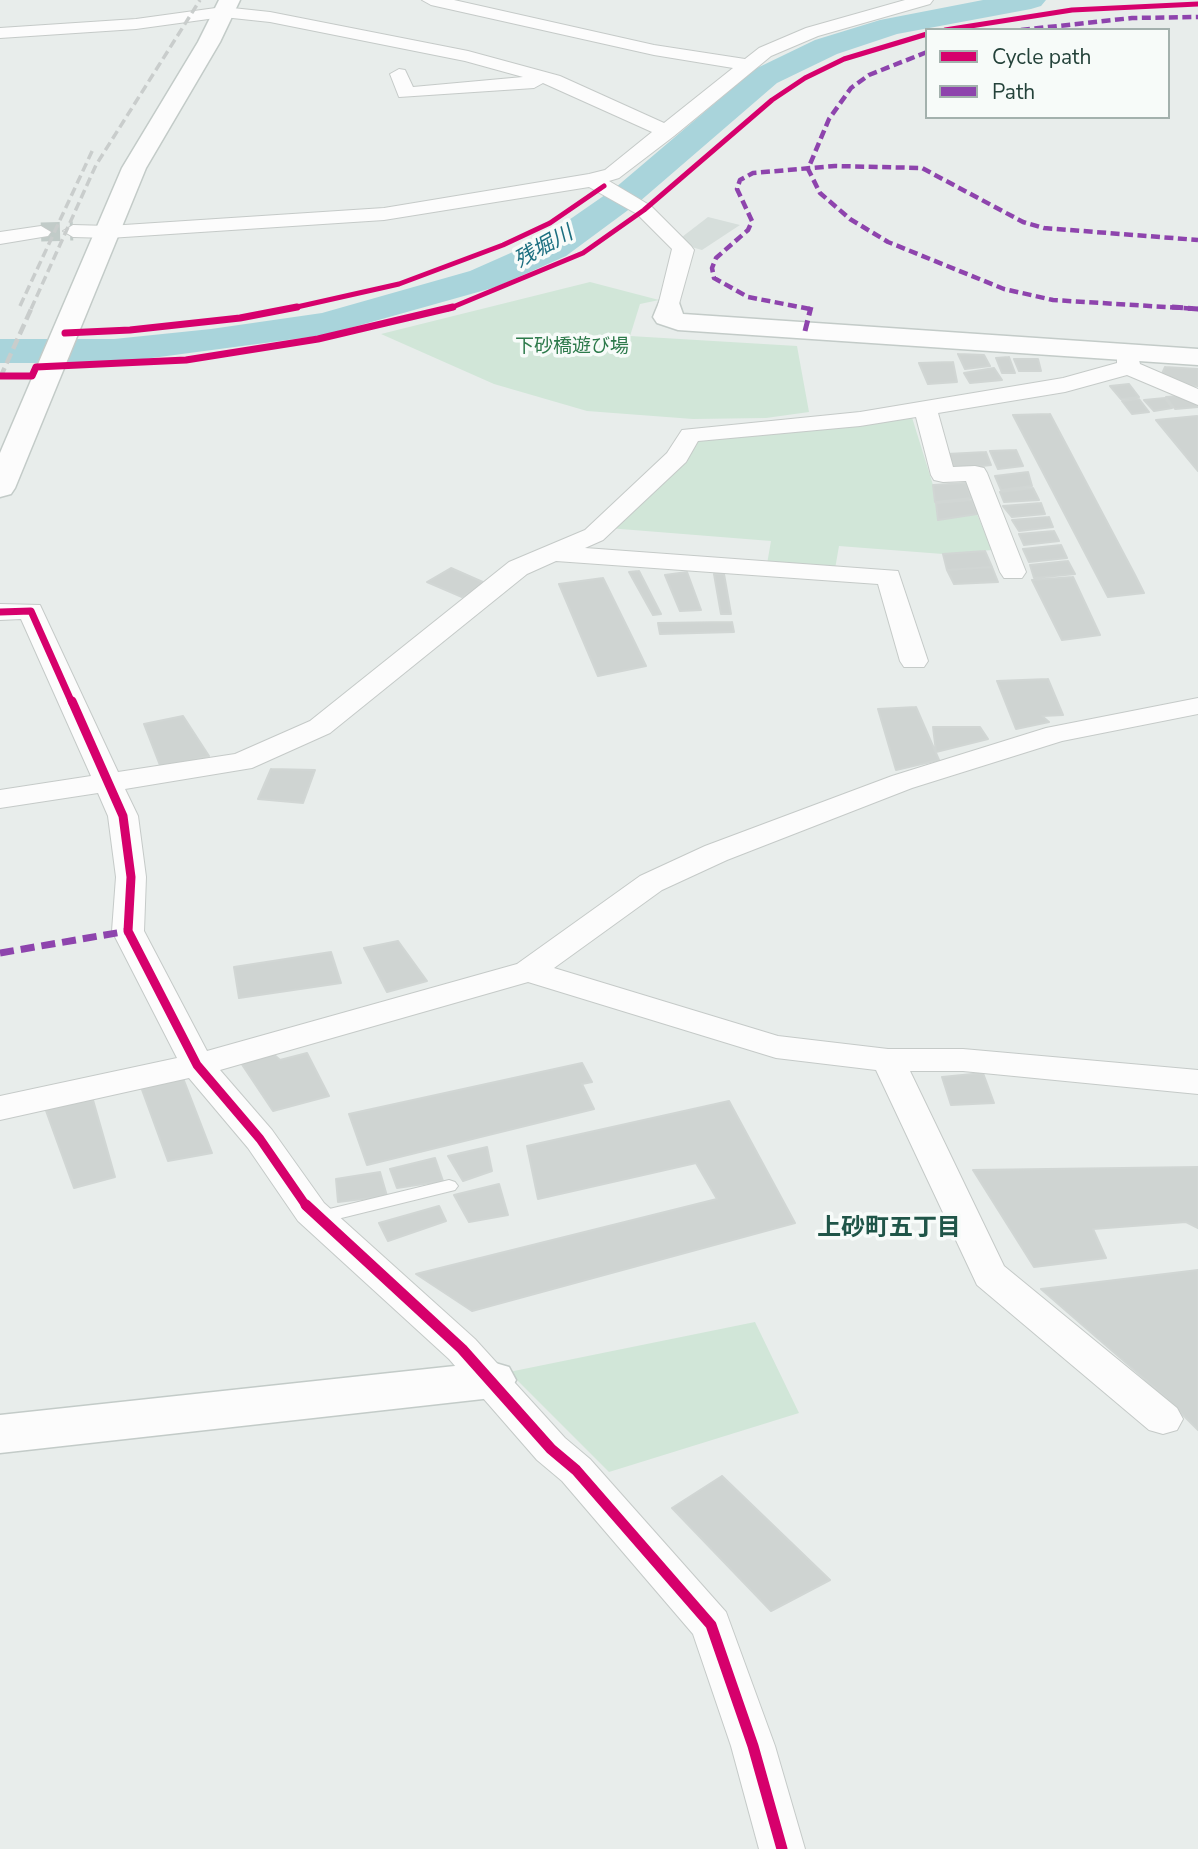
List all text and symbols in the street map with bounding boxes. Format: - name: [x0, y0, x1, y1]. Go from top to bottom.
- legend: [925, 28, 1170, 119]
- text: Cycle path: [992, 43, 1091, 71]
- text: Path: [992, 78, 1035, 106]
- water label: 残堀川: [510, 222, 578, 274]
- park label: 下砂橋遊び場: [515, 336, 629, 358]
- district label: 上砂町五丁目: [817, 1215, 961, 1243]

